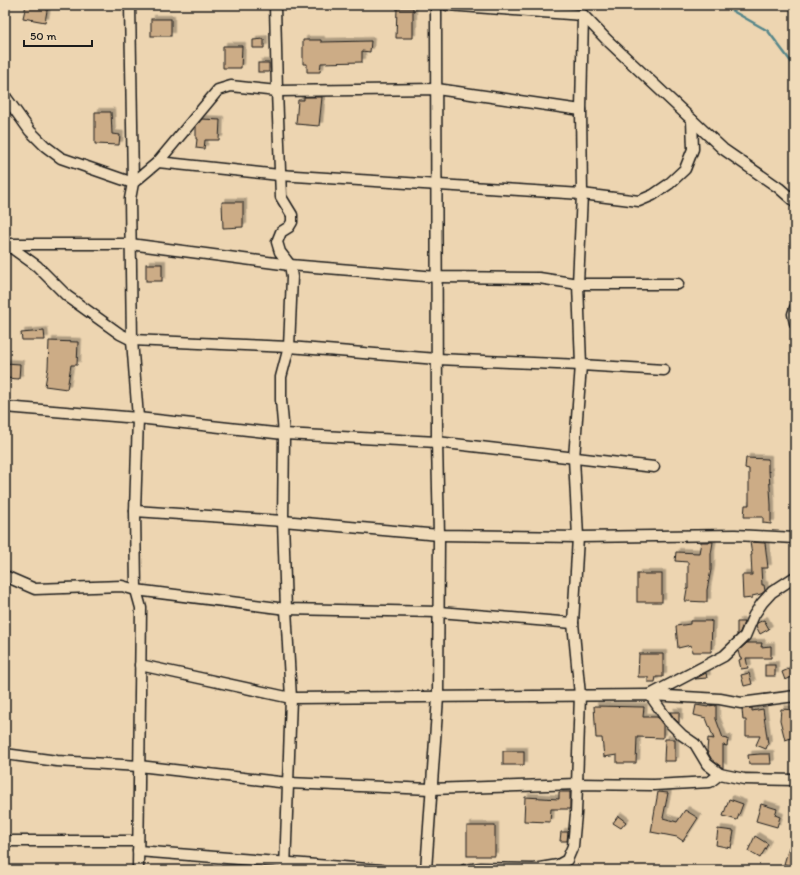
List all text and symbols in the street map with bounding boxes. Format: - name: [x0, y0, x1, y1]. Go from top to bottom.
- scale bar: [24, 22, 92, 48]
- text: 50 m: [30, 29, 56, 43]

